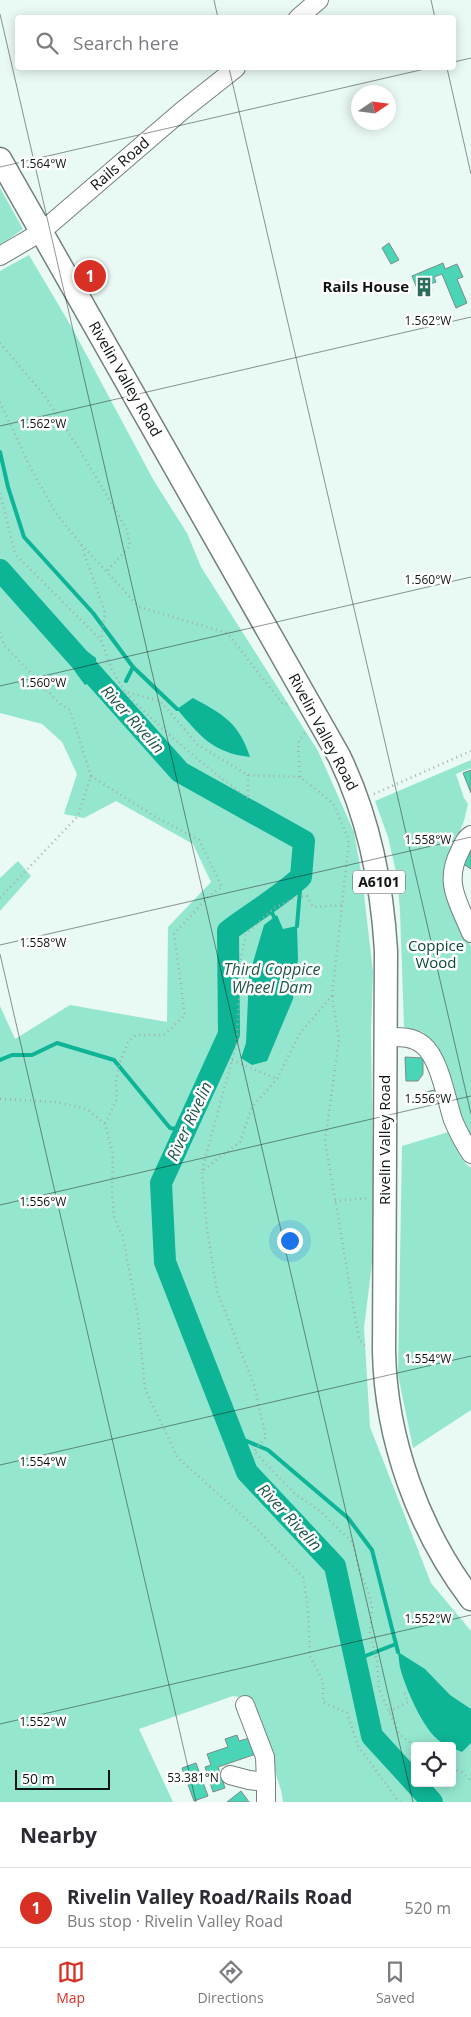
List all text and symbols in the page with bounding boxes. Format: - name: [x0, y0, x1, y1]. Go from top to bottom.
- search box: [15, 15, 456, 70]
- icon: search: [33, 29, 61, 57]
- text: Search here: [73, 30, 179, 56]
- north arrow: [351, 85, 396, 130]
- street label: Rails Road: [86, 132, 153, 194]
- text: 1.564°W: [20, 155, 66, 172]
- pin: 1: [74, 257, 106, 295]
- place label: Rails House: [323, 276, 409, 296]
- building icon: Rails House: [413, 276, 435, 298]
- text: 1.562°W: [405, 312, 451, 329]
- street label: Rivelin Valley Road: [85, 317, 167, 440]
- text: 1.562°W: [20, 415, 66, 432]
- text: 1.560°W: [405, 571, 451, 588]
- street label: Rivelin Valley Road: [285, 669, 363, 794]
- text: 1.560°W: [20, 674, 66, 691]
- water label: River Rivelin: [96, 680, 170, 758]
- text: 1.558°W: [405, 831, 451, 848]
- road number: A6101: [353, 870, 405, 894]
- text: 1.558°W: [20, 934, 66, 951]
- park label: Coppice Wood: [408, 935, 464, 972]
- water label: Third Coppice Wheel Dam: [223, 958, 321, 998]
- street label: Rivelin Valley Road: [374, 1075, 394, 1205]
- water label: River Rivelin: [161, 1078, 217, 1164]
- text: 1.556°W: [405, 1090, 451, 1107]
- text: 1.556°W: [20, 1193, 66, 1210]
- your location: [277, 1228, 303, 1254]
- text: 1.554°W: [405, 1350, 451, 1367]
- text: 1.554°W: [20, 1453, 66, 1470]
- water label: River Rivelin: [253, 1478, 327, 1556]
- text: 1.552°W: [405, 1610, 451, 1627]
- text: 1.552°W: [20, 1713, 66, 1730]
- map controls: [411, 1742, 456, 1787]
- button: locate: [411, 1742, 456, 1787]
- scale bar: [15, 1767, 110, 1790]
- text: 50 m: [22, 1769, 55, 1788]
- text: 53.381°N: [167, 1769, 219, 1786]
- text: Nearby: [20, 1821, 97, 1849]
- text: Rivelin Valley Road/Rails Road: [67, 1884, 352, 1910]
- text: 1: [31, 1897, 41, 1919]
- text: 520 m: [405, 1897, 451, 1919]
- text: Bus stop · Rivelin Valley Road: [67, 1910, 283, 1932]
- tab: Map: [56, 1958, 85, 2007]
- tab: Directions: [197, 1958, 264, 2007]
- tab: Saved: [376, 1958, 415, 2007]

